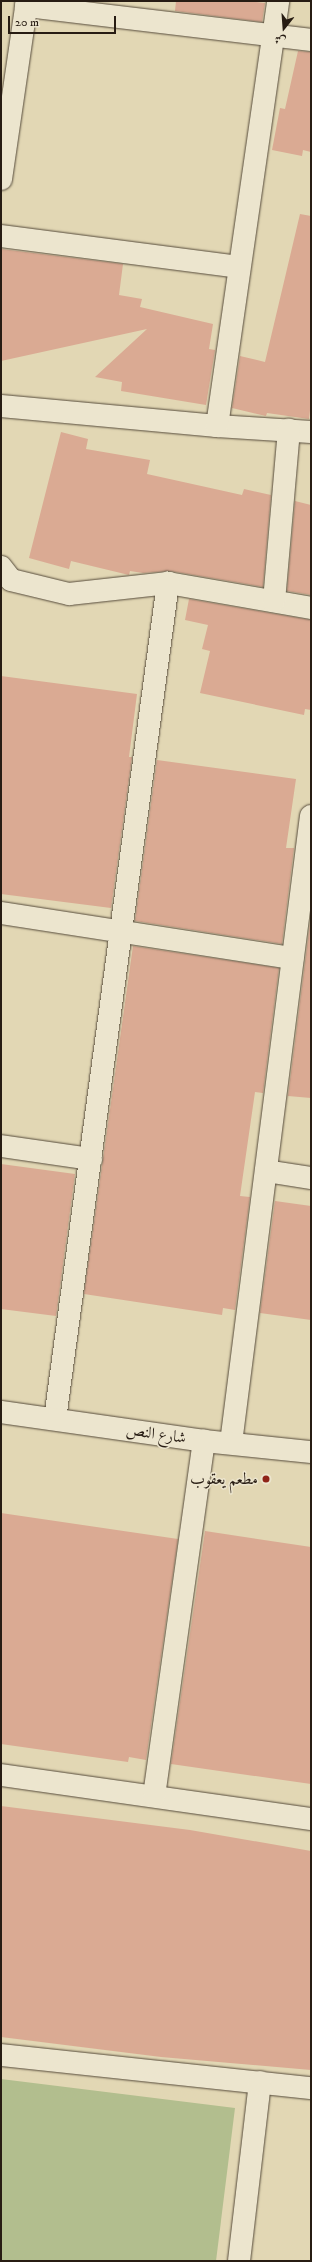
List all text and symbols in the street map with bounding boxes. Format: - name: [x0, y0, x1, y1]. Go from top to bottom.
- scale bar: [10, 8, 118, 34]
- north arrow: [264, 8, 304, 48]
- text: 20 m: [15, 15, 39, 30]
- text: ش: [273, 31, 288, 48]
- street label: شارع النص: [125, 1420, 187, 1448]
- place label: مطعم يعقوب: [190, 1469, 258, 1489]
- marker: مطعم يعقوب: [261, 1474, 271, 1484]

